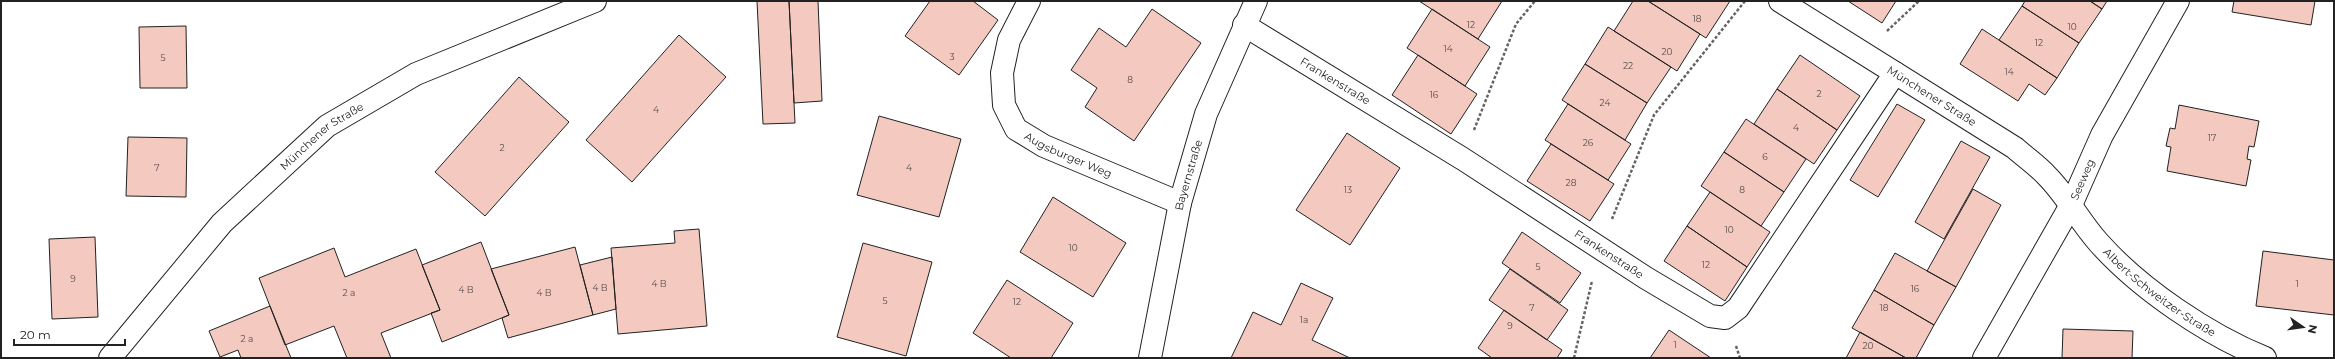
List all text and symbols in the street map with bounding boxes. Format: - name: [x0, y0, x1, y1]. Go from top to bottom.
- house number: 18: [1693, 13, 1702, 24]
- house number: 12: [1467, 19, 1475, 30]
- house number: 10: [2067, 21, 2077, 32]
- house number: 12: [2035, 37, 2043, 48]
- house number: 14: [1443, 43, 1453, 54]
- house number: 20: [1661, 46, 1673, 57]
- house number: 3: [949, 51, 955, 62]
- house number: 5: [160, 52, 166, 63]
- street label: Frankenstraße: [1298, 54, 1373, 108]
- house number: 22: [1623, 60, 1633, 71]
- street label: Münchener Straße: [1885, 63, 1979, 129]
- house number: 14: [2004, 66, 2014, 77]
- house number: 8: [1127, 74, 1133, 85]
- house number: 2: [1816, 88, 1822, 99]
- house number: 16: [1430, 89, 1439, 100]
- house number: 24: [1600, 97, 1610, 108]
- street label: Münchener Straße: [277, 99, 366, 173]
- house number: 4: [653, 104, 659, 115]
- house number: 4: [1793, 122, 1799, 133]
- street label: Augsburger Weg: [1022, 129, 1114, 181]
- house number: 17: [2208, 132, 2216, 143]
- house number: 26: [1583, 137, 1594, 148]
- street label: Bayernstraße: [1172, 138, 1205, 212]
- house number: 2: [499, 142, 505, 153]
- house number: 6: [1762, 151, 1768, 162]
- street label: Seeweg: [2067, 157, 2098, 202]
- house number: 7: [154, 162, 160, 173]
- house number: 4: [906, 162, 912, 173]
- house number: 28: [1566, 177, 1577, 188]
- house number: 13: [1344, 184, 1352, 195]
- house number: 8: [1739, 184, 1745, 195]
- house number: 10: [1724, 224, 1734, 235]
- street label: Frankenstraße: [1572, 226, 1647, 282]
- house number: 10: [1068, 242, 1078, 253]
- street label: Albert-Schweitzer-Straße: [2100, 245, 2218, 340]
- house number: 12: [1702, 259, 1710, 270]
- house number: 5: [1535, 261, 1541, 272]
- house number: 9: [70, 273, 76, 284]
- house number: 4 B: [651, 278, 667, 289]
- house number: 1: [2295, 278, 2299, 289]
- house number: 4 B: [592, 282, 608, 293]
- house number: 16: [1911, 283, 1920, 294]
- house number: 4 B: [458, 284, 474, 295]
- house number: 2 a: [343, 287, 355, 298]
- house number: 4 B: [536, 287, 552, 298]
- house number: 5: [882, 295, 888, 306]
- house number: 12: [1013, 296, 1021, 307]
- house number: 7: [1529, 302, 1535, 313]
- house number: 18: [1880, 302, 1889, 313]
- north arrow: [2283, 307, 2323, 347]
- house number: 1a: [1300, 314, 1308, 325]
- house number: 9: [1507, 320, 1513, 331]
- scale bar: [14, 321, 125, 347]
- text: N: [2305, 323, 2321, 335]
- text: 20 m: [20, 327, 51, 342]
- house number: 2 a: [241, 333, 253, 344]
- house number: 1: [1673, 339, 1677, 350]
- house number: 20: [1862, 340, 1874, 351]

